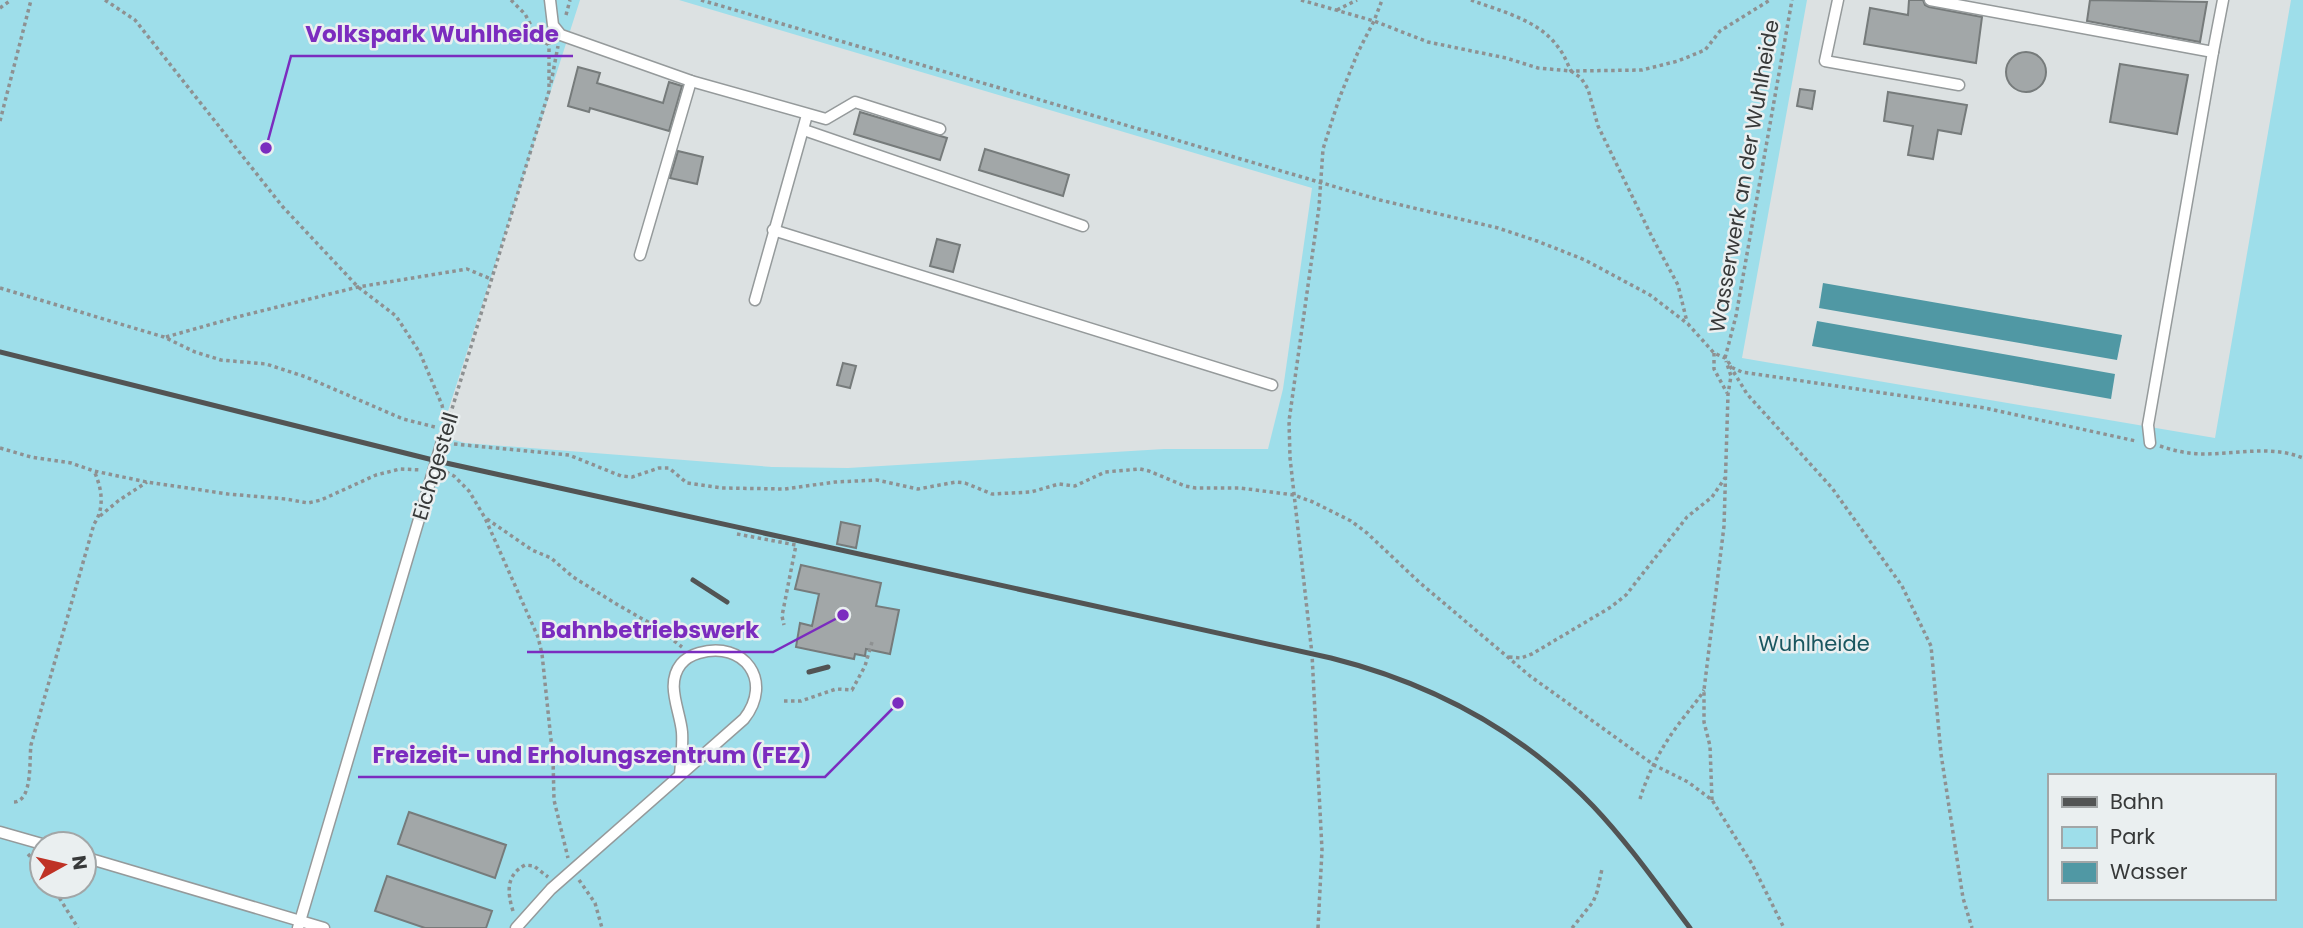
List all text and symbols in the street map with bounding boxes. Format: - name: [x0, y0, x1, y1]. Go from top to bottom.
- callout: Volkspark Wuhlheide: [291, 12, 573, 56]
- street label: Wasserwerk an der Wuhlheide: [1702, 17, 1786, 335]
- text: Volkspark Wuhlheide: [305, 18, 559, 50]
- street label: Eichgestell: [405, 409, 465, 523]
- callout: Bahnbetriebswerk: [527, 608, 773, 652]
- text: Bahnbetriebswerk: [541, 614, 760, 646]
- park label: Wuhlheide: [1758, 629, 1870, 658]
- callout: Freizeit- und Erholungszentrum (FEZ): [358, 733, 825, 777]
- text: Freizeit- und Erholungszentrum (FEZ): [372, 739, 812, 771]
- legend: [2048, 774, 2275, 900]
- text: Bahn: [2110, 787, 2164, 816]
- text: Park: [2110, 822, 2155, 851]
- north arrow: [28, 830, 98, 900]
- text: N: [65, 854, 94, 872]
- text: Wasser: [2110, 857, 2188, 886]

